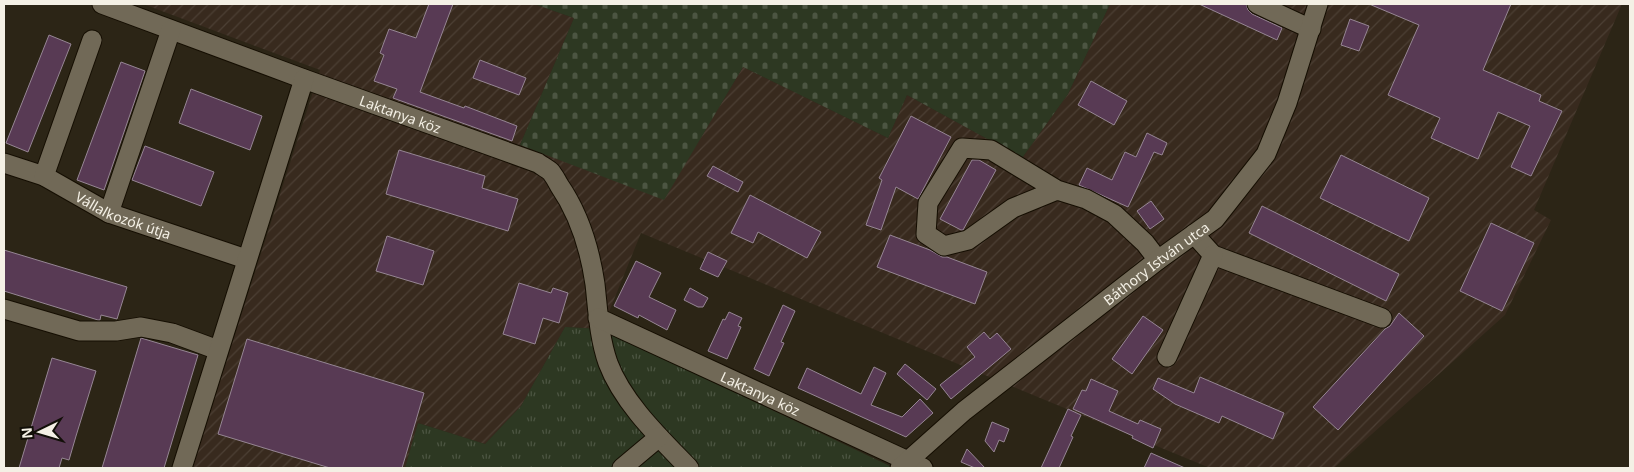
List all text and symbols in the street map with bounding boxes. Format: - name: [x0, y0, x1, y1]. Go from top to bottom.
- street label: Laktanya köz: [357, 90, 444, 137]
- street label: Vállalkozók útja: [72, 187, 174, 243]
- street label: Báthory István utca: [1099, 217, 1213, 309]
- street label: Laktanya köz: [718, 367, 804, 420]
- north arrow: [15, 407, 65, 457]
- text: N: [17, 427, 37, 440]

